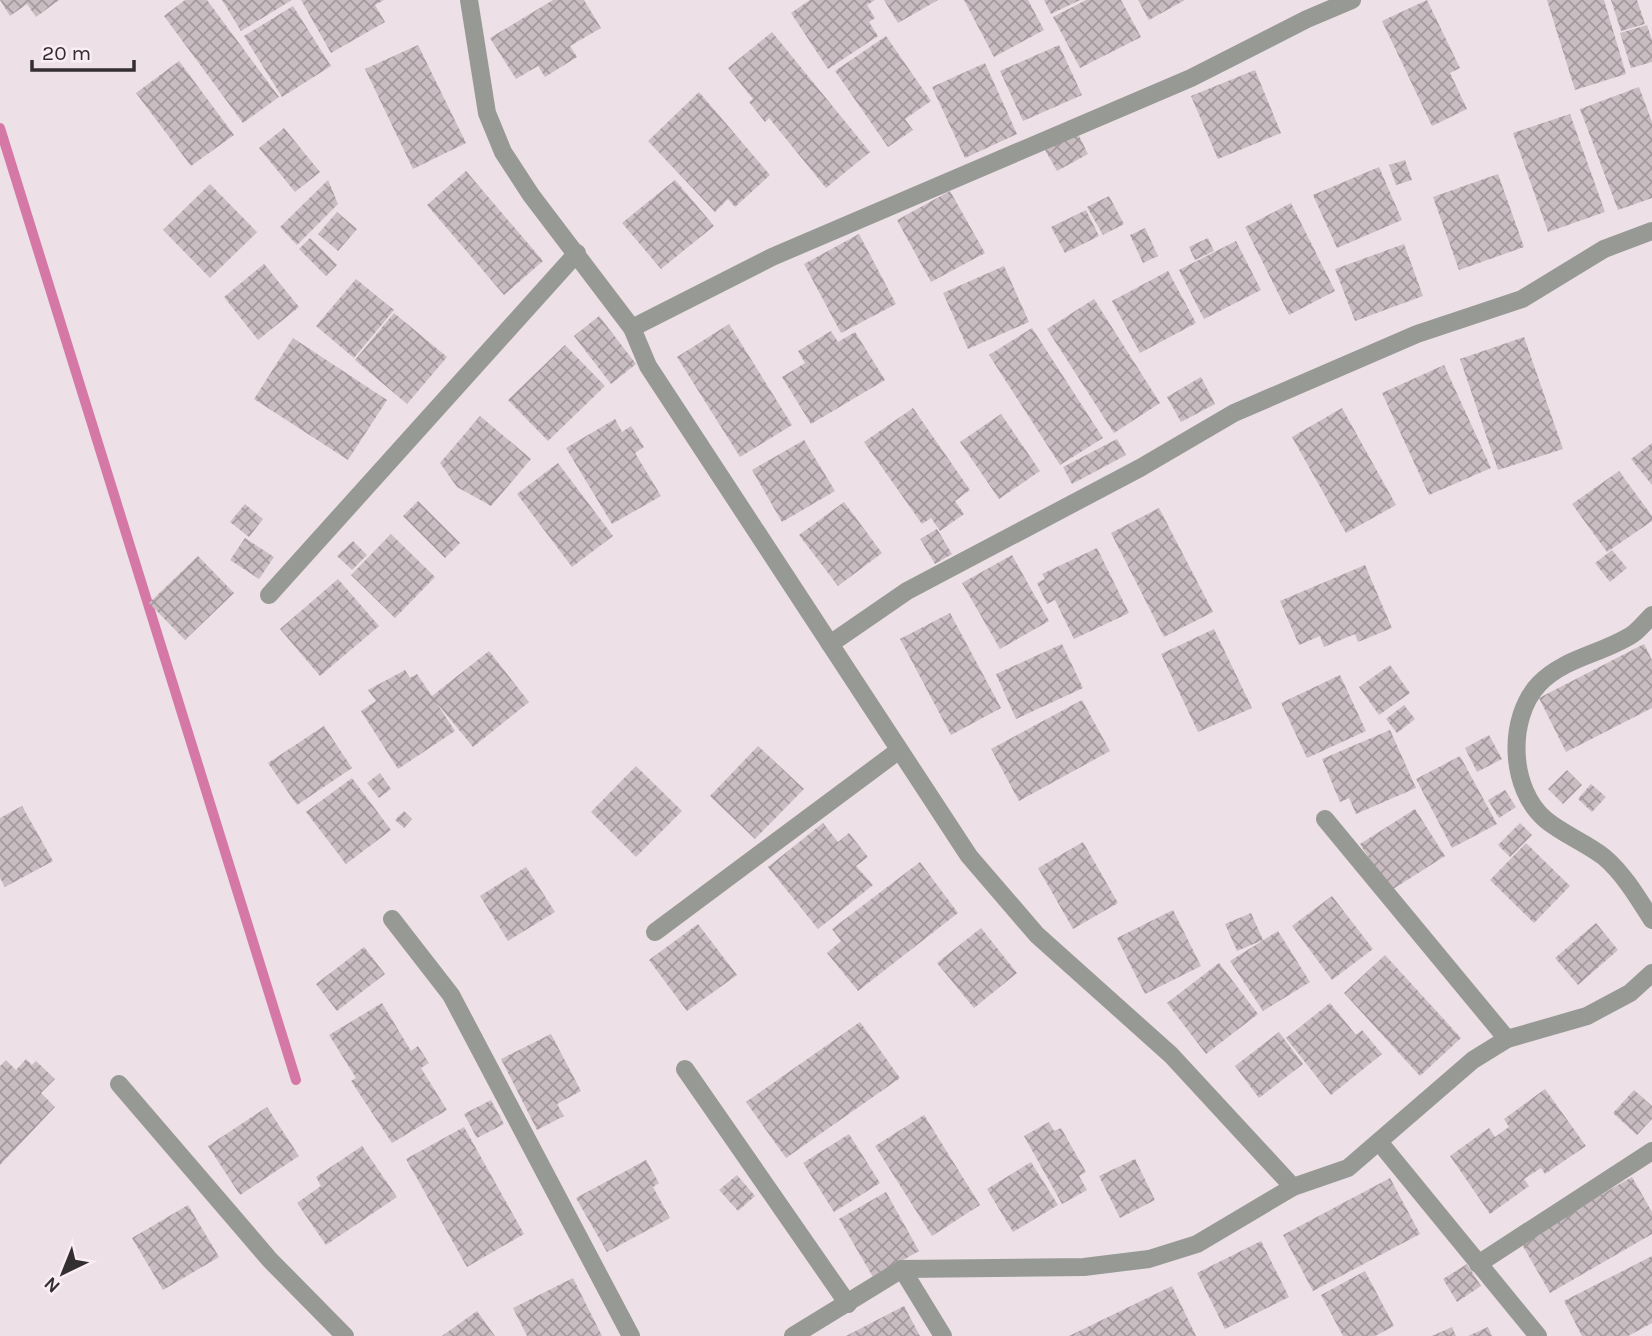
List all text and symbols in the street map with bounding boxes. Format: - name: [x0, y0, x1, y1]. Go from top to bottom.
- scale bar: [32, 28, 133, 72]
- text: 20 m: [42, 41, 91, 65]
- north arrow: [28, 1238, 98, 1308]
- text: N: [40, 1272, 65, 1297]

